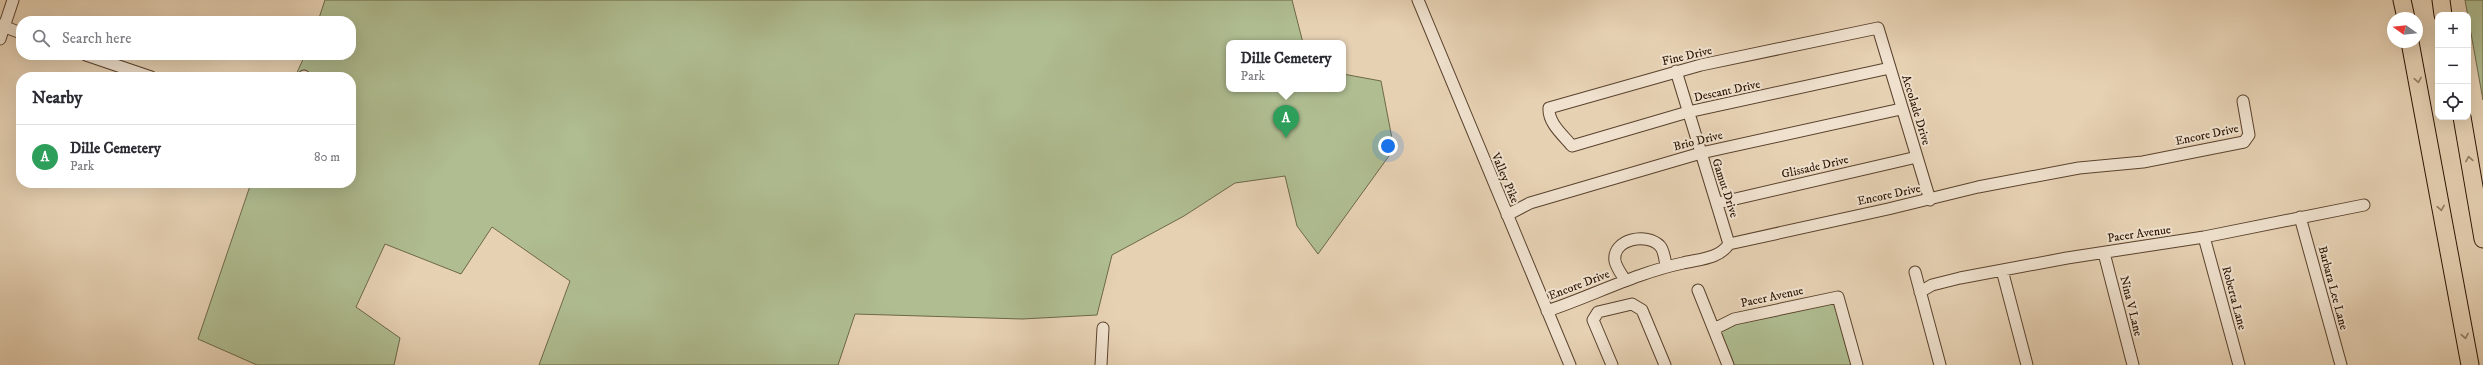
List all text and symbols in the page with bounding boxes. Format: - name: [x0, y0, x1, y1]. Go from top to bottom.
- north arrow: [2387, 12, 2423, 48]
- map controls: [2435, 12, 2471, 120]
- button: +: [2435, 12, 2471, 48]
- search box: [16, 16, 356, 60]
- icon: search: [30, 27, 52, 49]
- text: Search here: [62, 29, 131, 48]
- popup: [1226, 40, 1346, 92]
- street label: Fine Drive: [1660, 43, 1714, 69]
- button: −: [2435, 48, 2471, 84]
- text: Dille Cemetery: [1241, 49, 1331, 68]
- text: Park: [1241, 68, 1265, 84]
- street label: Accolade Drive: [1898, 73, 1934, 147]
- street label: Descant Drive: [1692, 77, 1762, 105]
- one-way arrow: [2413, 77, 2421, 83]
- button: locate: [2435, 84, 2471, 120]
- text: Nearby: [32, 87, 82, 109]
- pin: A: [1273, 105, 1299, 138]
- street label: Encore Drive: [2174, 121, 2240, 149]
- street label: Brio Drive: [1672, 128, 1724, 154]
- your location: [1378, 136, 1398, 156]
- text: Dille Cemetery: [70, 139, 161, 158]
- text: A: [41, 149, 49, 165]
- text: 80 m: [314, 149, 340, 165]
- street label: Valley Pike: [1487, 150, 1522, 205]
- street label: Glissade Drive: [1780, 152, 1850, 182]
- street label: Gamut Drive: [1708, 156, 1742, 220]
- one-way arrow: [2465, 156, 2474, 162]
- text: Park: [70, 158, 94, 174]
- street label: Encore Drive: [1856, 181, 1922, 209]
- one-way arrow: [2437, 205, 2445, 211]
- street label: Pacer Avenue: [2106, 222, 2172, 246]
- street label: Barbara Lee Lane: [2315, 244, 2351, 332]
- street label: Roberta Lane: [2218, 265, 2250, 331]
- street label: Encore Drive: [1546, 266, 1612, 304]
- street label: Nina V Lane: [2116, 274, 2146, 338]
- street label: Pacer Avenue: [1739, 283, 1805, 311]
- one-way arrow: [2460, 333, 2468, 339]

